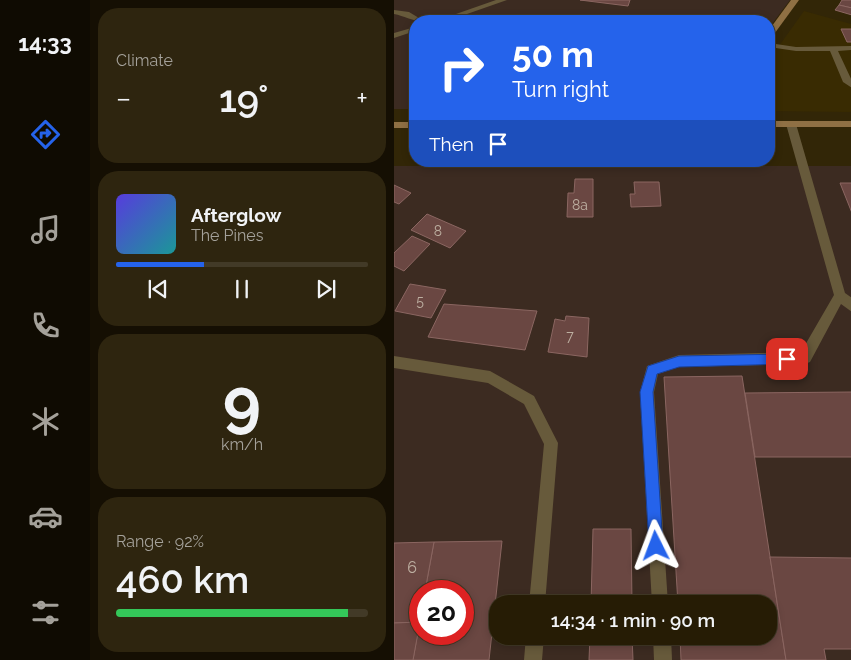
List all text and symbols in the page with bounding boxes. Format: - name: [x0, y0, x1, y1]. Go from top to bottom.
- text: 14:33: [18, 30, 72, 56]
- text: 50 m: [512, 34, 594, 75]
- icon: right: [429, 35, 494, 100]
- text: Climate: [116, 51, 173, 70]
- text: 19°: [219, 76, 269, 121]
- text: Turn right: [512, 76, 609, 102]
- text: −: [116, 82, 131, 115]
- text: +: [356, 82, 368, 115]
- icon: directions: [28, 117, 63, 152]
- icon: arrive: [484, 130, 512, 158]
- text: Then: [429, 133, 474, 155]
- house number: 8a: [572, 197, 588, 213]
- text: Afterglow: [191, 204, 281, 226]
- icon: music: [28, 212, 63, 247]
- house number: 8: [434, 223, 442, 239]
- text: The Pines: [191, 226, 263, 245]
- icon: previous: [144, 275, 172, 303]
- icon: pause: [228, 275, 256, 303]
- icon: next: [312, 275, 340, 303]
- house number: 5: [416, 293, 424, 309]
- icon: phone: [28, 308, 63, 343]
- house number: 7: [566, 328, 574, 344]
- pin: [766, 338, 808, 380]
- icon: arrive: [773, 345, 801, 373]
- text: 9: [223, 364, 261, 440]
- icon: climate: [28, 404, 63, 439]
- text: km/h: [221, 435, 263, 454]
- icon: car: [28, 499, 63, 534]
- position arrow: [629, 519, 681, 571]
- text: Range · 92%: [116, 532, 204, 551]
- text: 460 km: [116, 557, 249, 602]
- house number: 6: [407, 558, 417, 577]
- speed limit sign: 20: [409, 580, 474, 645]
- icon: filters: [28, 595, 63, 630]
- text: 14:34 · 1 min · 90 m: [551, 609, 715, 631]

